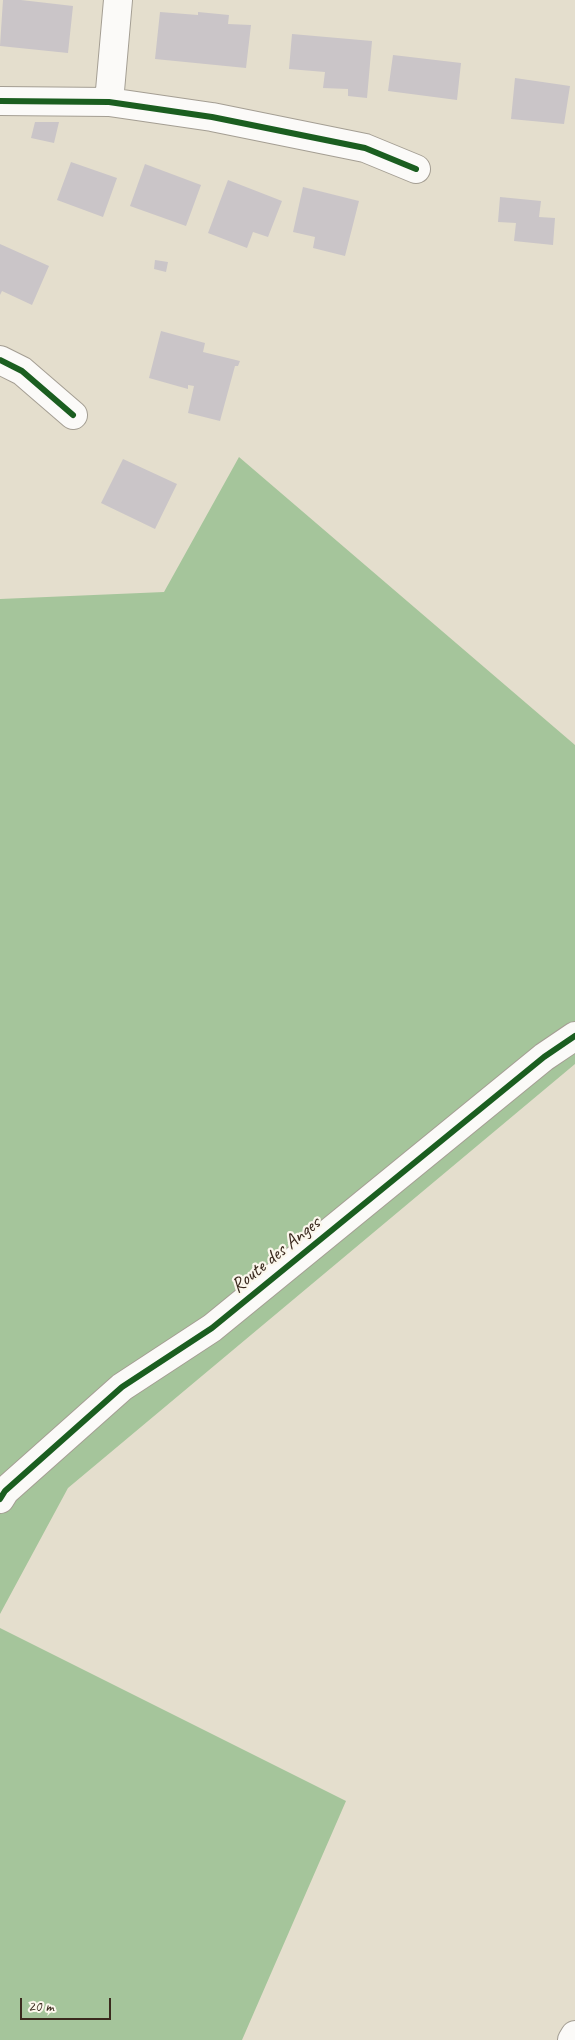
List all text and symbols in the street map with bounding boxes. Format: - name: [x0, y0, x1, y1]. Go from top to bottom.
- street label: Route des Anges: [226, 1212, 326, 1298]
- scale bar: [22, 1988, 114, 2020]
- text: 20 m: [28, 1997, 54, 2016]

